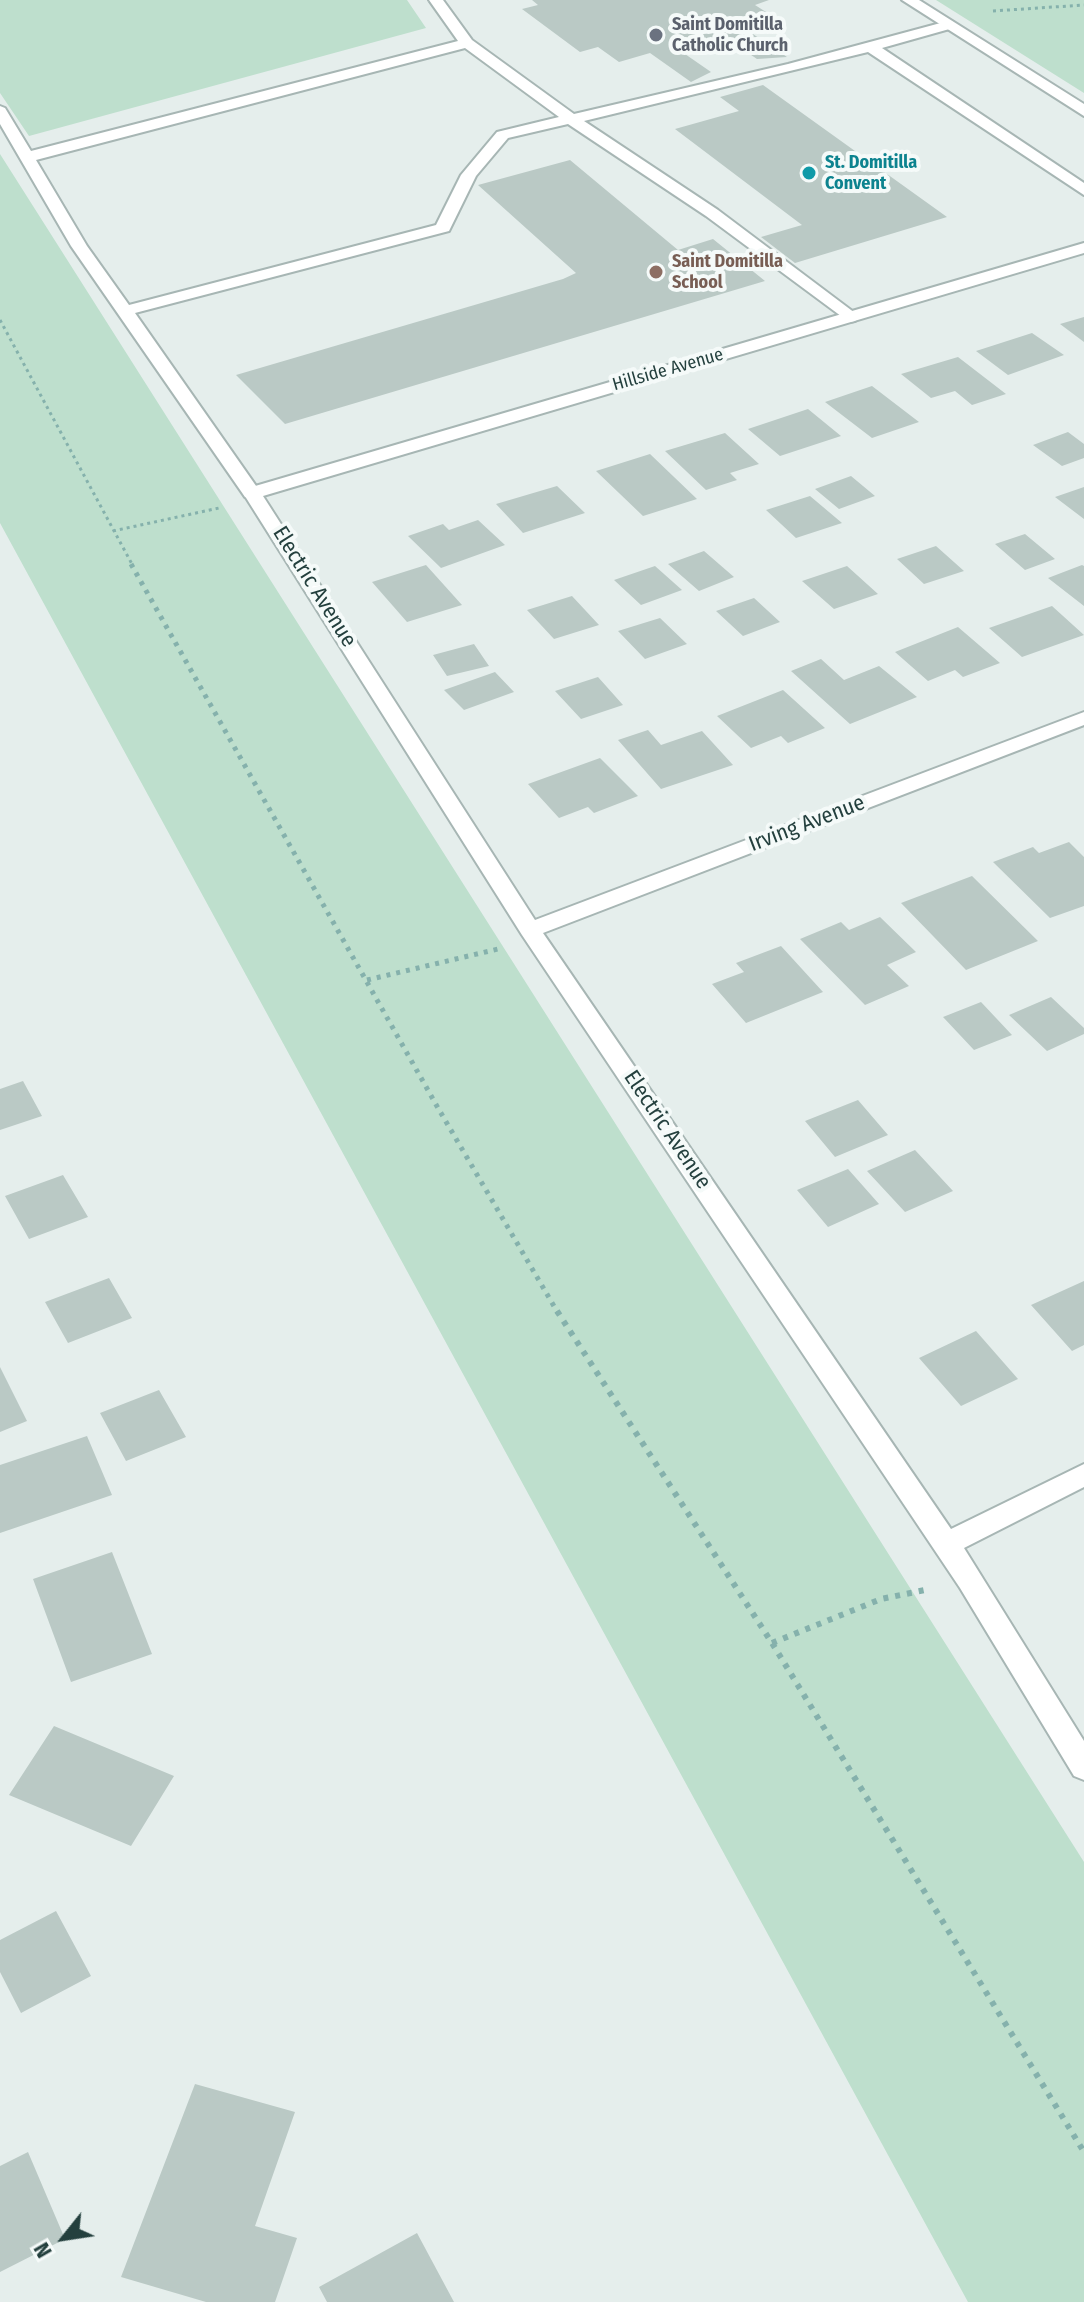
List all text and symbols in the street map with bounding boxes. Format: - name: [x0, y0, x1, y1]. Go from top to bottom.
- place label: Saint Domitilla Catholic Church: [672, 14, 788, 56]
- marker: Saint Domitilla Catholic Church: [647, 26, 665, 44]
- place label: St. Domitilla Convent: [825, 152, 917, 194]
- marker: St. Domitilla Convent: [800, 164, 818, 182]
- place label: Saint Domitilla School: [672, 251, 783, 294]
- marker: Saint Domitilla School: [647, 263, 665, 281]
- street label: Hillside Avenue: [610, 344, 726, 396]
- street label: Electric Avenue: [266, 522, 362, 652]
- street label: Irving Avenue: [745, 790, 869, 858]
- street label: Electric Avenue: [618, 1066, 716, 1194]
- north arrow: [24, 2198, 104, 2278]
- text: N: [28, 2238, 58, 2263]

